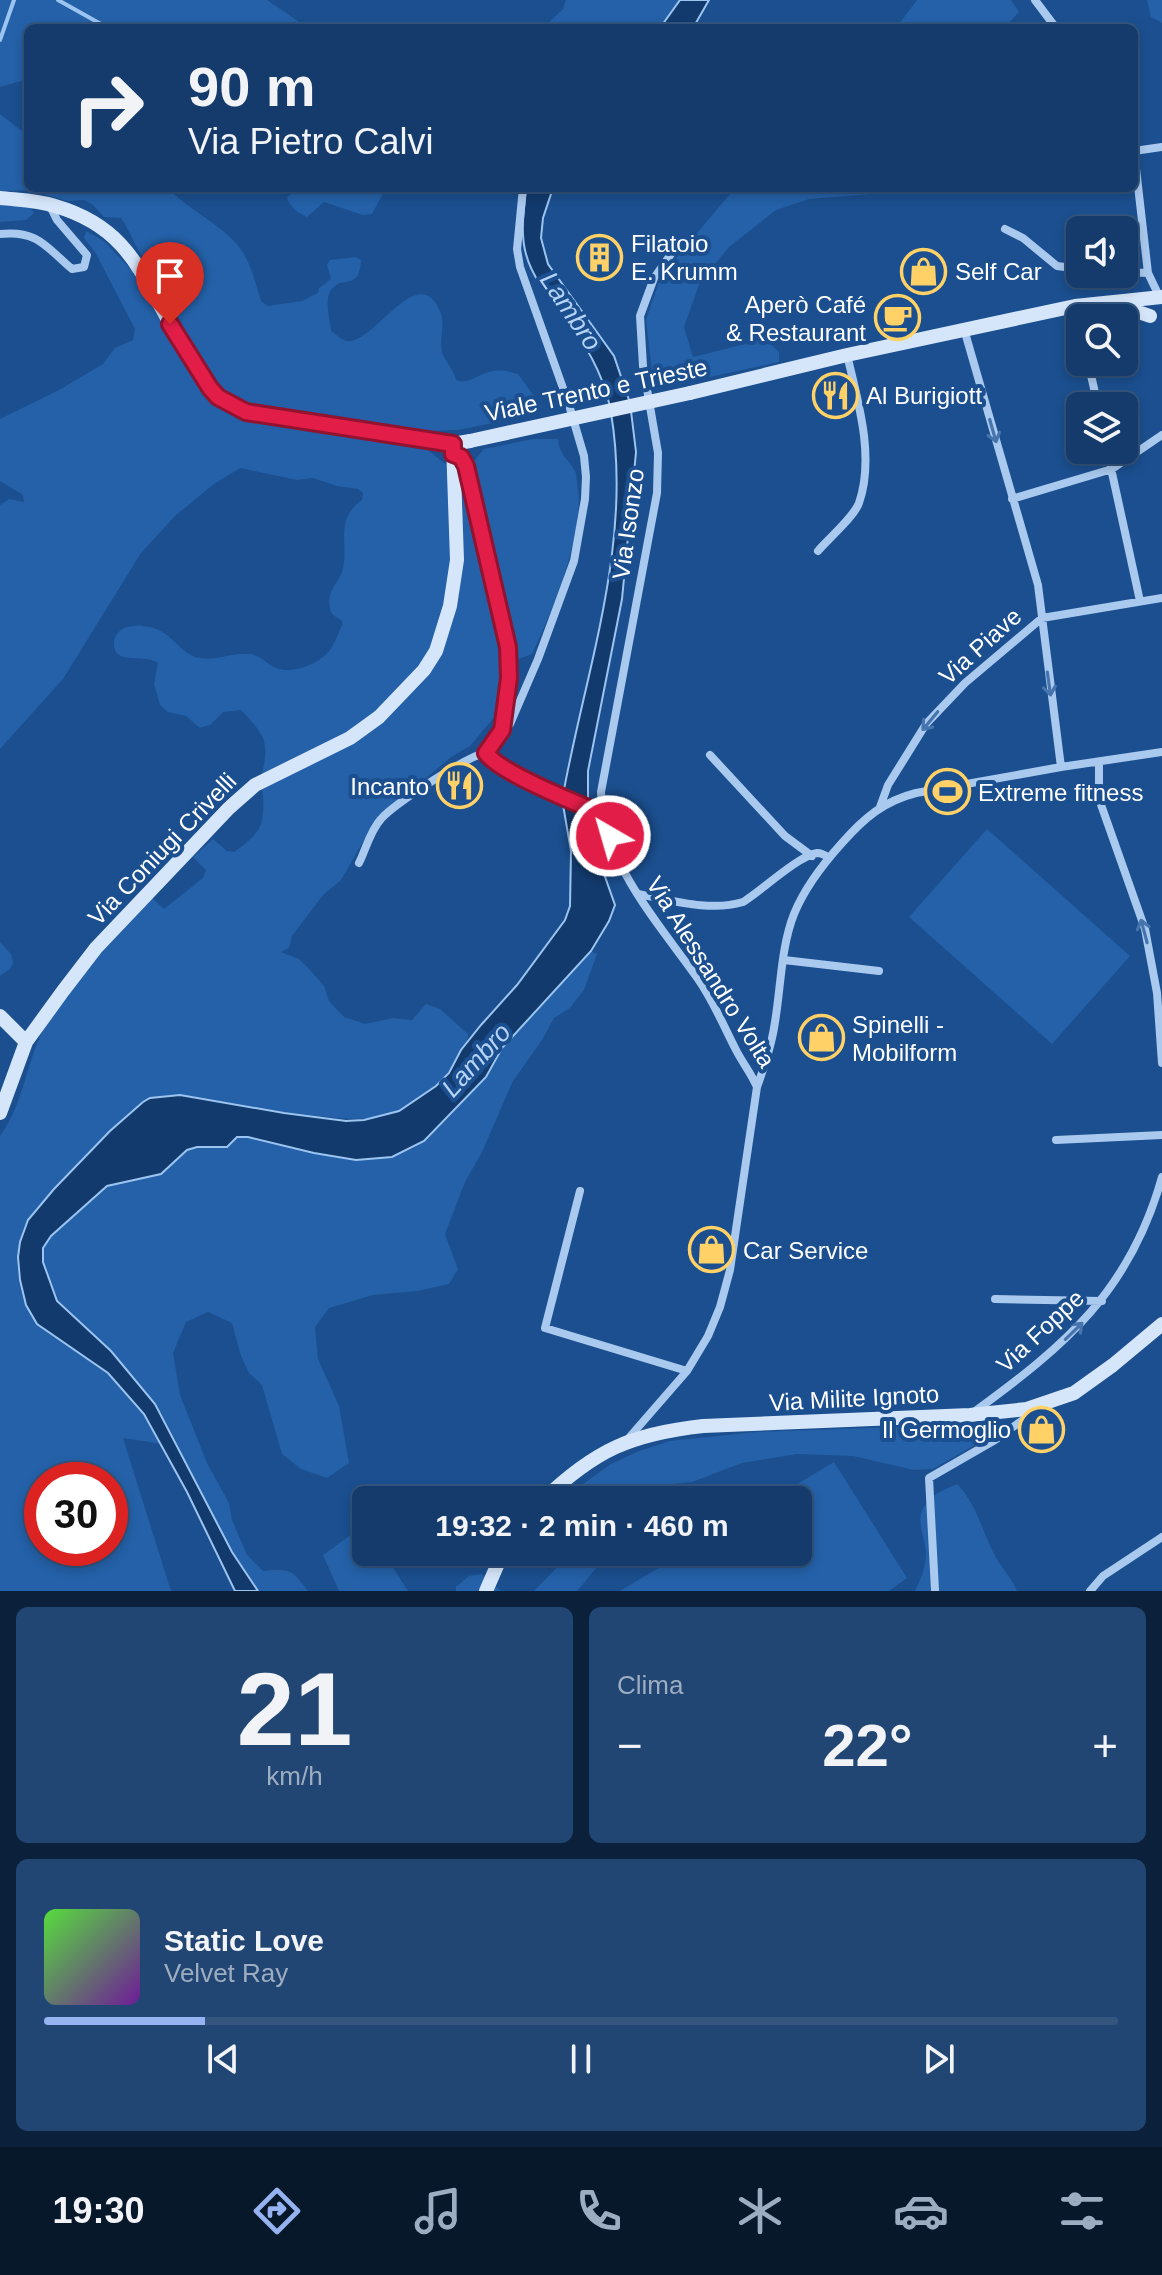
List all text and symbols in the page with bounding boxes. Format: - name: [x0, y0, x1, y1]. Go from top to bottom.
- text: 90 m: [188, 55, 316, 118]
- icon: right: [56, 56, 160, 160]
- text: Via Pietro Calvi: [188, 121, 433, 162]
- map controls: [1066, 216, 1138, 464]
- button: sound: [1066, 216, 1138, 288]
- place label: Filatoio E. Krumm: [631, 230, 738, 285]
- building icon: Filatoio E. Krumm: [576, 233, 624, 281]
- pin: [136, 242, 204, 324]
- shop icon: Self Car: [900, 247, 948, 295]
- icon: arrive: [148, 254, 192, 298]
- place label: Self Car: [955, 258, 1042, 285]
- water label: Lambro: [534, 266, 608, 356]
- place label: Aperò Café & Restaurant: [726, 291, 866, 346]
- cafe icon: Aperò Café & Restaurant: [873, 294, 921, 342]
- button: search: [1066, 304, 1138, 376]
- street label: Viale Trento e Trieste: [482, 353, 710, 427]
- restaurant icon: Al Burigiott: [811, 371, 859, 419]
- place label: Al Burigiott: [866, 382, 982, 409]
- button: layers: [1066, 392, 1138, 464]
- one-way arrow: [986, 418, 1001, 444]
- street label: Via Isonzo: [607, 467, 649, 581]
- street label: Via Piave: [933, 602, 1027, 690]
- one-way arrow: [1042, 671, 1057, 696]
- one-way arrow: [921, 710, 939, 730]
- restaurant icon: Incanto: [436, 762, 484, 810]
- street label: Via Coniugi Crivelli: [82, 767, 242, 931]
- sports icon: Extreme fitness: [923, 768, 971, 816]
- place label: Incanto: [350, 773, 429, 800]
- place label: Extreme fitness: [978, 779, 1143, 806]
- position arrow: [568, 794, 652, 878]
- street label: Via Alessandro Volta: [641, 872, 781, 1073]
- one-way arrow: [1136, 918, 1151, 944]
- place label: Spinelli - Mobilform: [852, 1011, 957, 1066]
- shop icon: Spinelli - Mobilform: [797, 1014, 845, 1062]
- water label: Lambro: [435, 1017, 517, 1103]
- shop icon: Car Service: [688, 1226, 736, 1274]
- place label: Car Service: [743, 1237, 868, 1264]
- street label: Via Foppe: [991, 1284, 1089, 1378]
- one-way arrow: [1064, 1322, 1083, 1341]
- street label: Via Milite Ignoto: [768, 1380, 940, 1416]
- shop icon: Il Germoglio: [1018, 1405, 1066, 1453]
- place label: Il Germoglio: [882, 1416, 1011, 1443]
- speed limit sign: 30: [24, 1462, 128, 1566]
- text: 19:32 · 2 min · 460 m: [435, 1509, 729, 1542]
- text: 21: [237, 1651, 352, 1767]
- text: Clima: [617, 1670, 683, 1700]
- text: 22°: [822, 1712, 913, 1779]
- text: −: [617, 1721, 643, 1770]
- text: +: [1092, 1721, 1118, 1770]
- text: km/h: [266, 1761, 323, 1791]
- text: Static Love: [164, 1924, 324, 1957]
- text: Velvet Ray: [164, 1958, 288, 1988]
- icon: previous: [201, 2037, 245, 2081]
- icon: pause: [559, 2037, 603, 2081]
- icon: next: [917, 2037, 961, 2081]
- icon: directions: [249, 2183, 305, 2239]
- icon: music: [410, 2183, 466, 2239]
- icon: phone: [571, 2183, 627, 2239]
- icon: climate: [732, 2183, 788, 2239]
- icon: car: [893, 2183, 949, 2239]
- icon: filters: [1054, 2183, 1110, 2239]
- text: 19:30: [52, 2190, 145, 2231]

